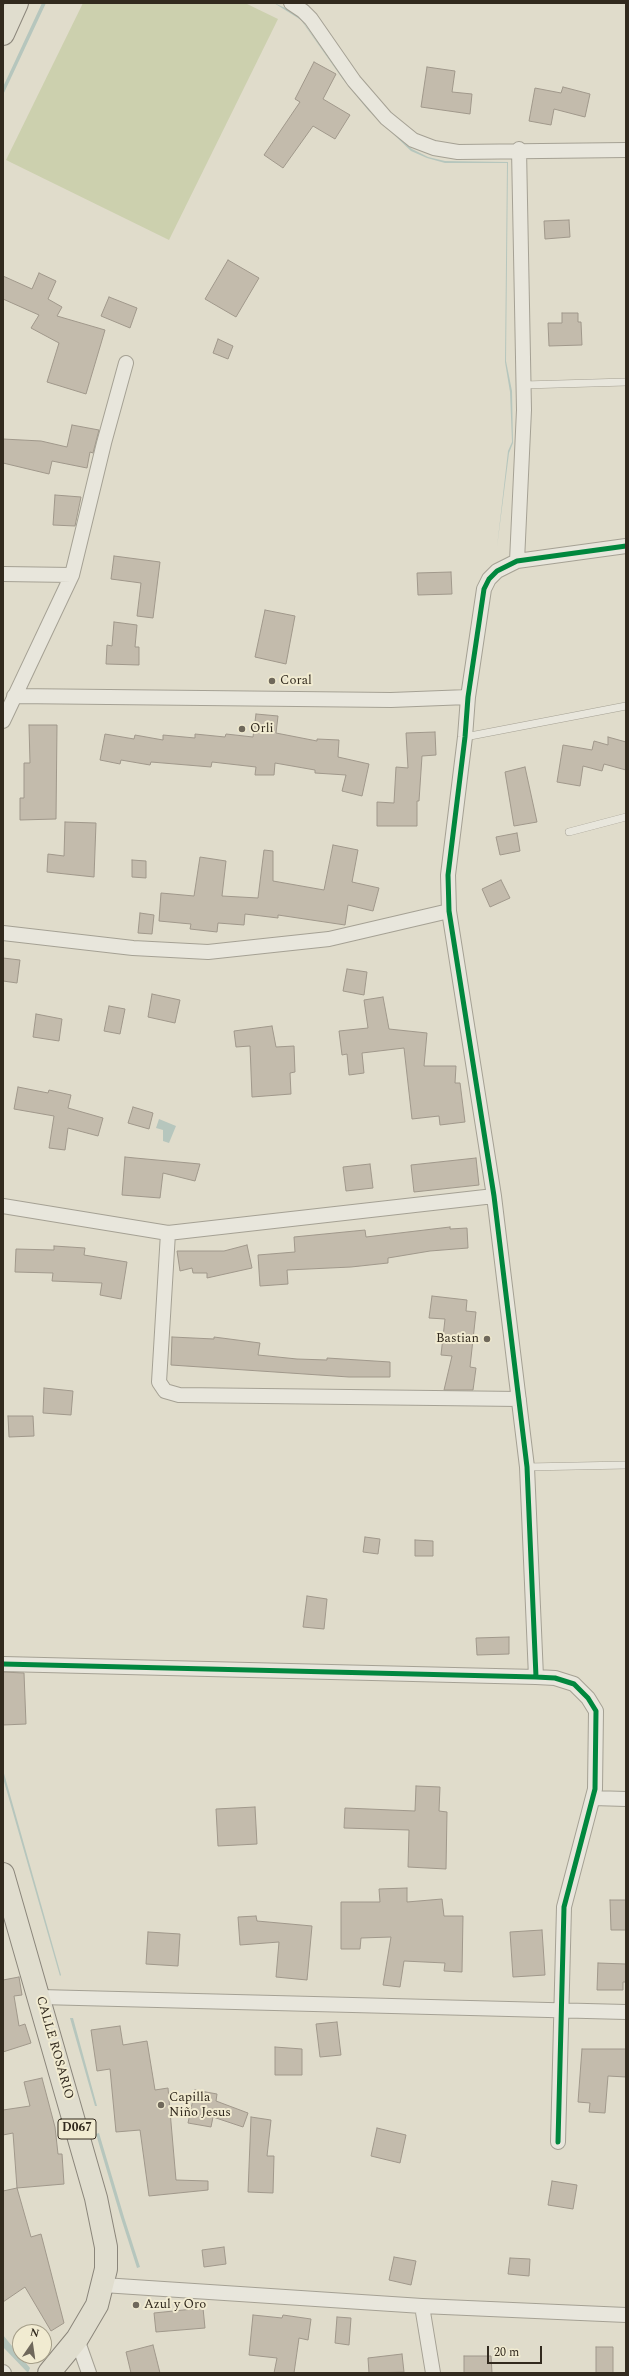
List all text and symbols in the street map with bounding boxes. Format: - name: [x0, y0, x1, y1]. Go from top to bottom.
- place label: Coral: [280, 673, 312, 689]
- marker: Coral: [267, 676, 277, 686]
- place label: Orli: [250, 721, 274, 737]
- marker: Orli: [237, 724, 247, 734]
- place label: Bastian: [436, 1331, 479, 1347]
- marker: Bastian: [482, 1334, 492, 1344]
- street label: CALLE ROSARIO: [32, 1995, 76, 2101]
- place label: Capilla Niño Jesus: [169, 2090, 231, 2121]
- marker: Capilla Niño Jesus: [156, 2100, 166, 2110]
- road number: D067: [58, 2119, 96, 2139]
- place label: Azul y Oro: [144, 2297, 206, 2313]
- marker: Azul y Oro: [131, 2300, 141, 2310]
- north arrow: [12, 2324, 52, 2364]
- text: N: [28, 2324, 41, 2342]
- scale bar: [489, 2338, 544, 2364]
- text: 20 m: [494, 2343, 519, 2362]

